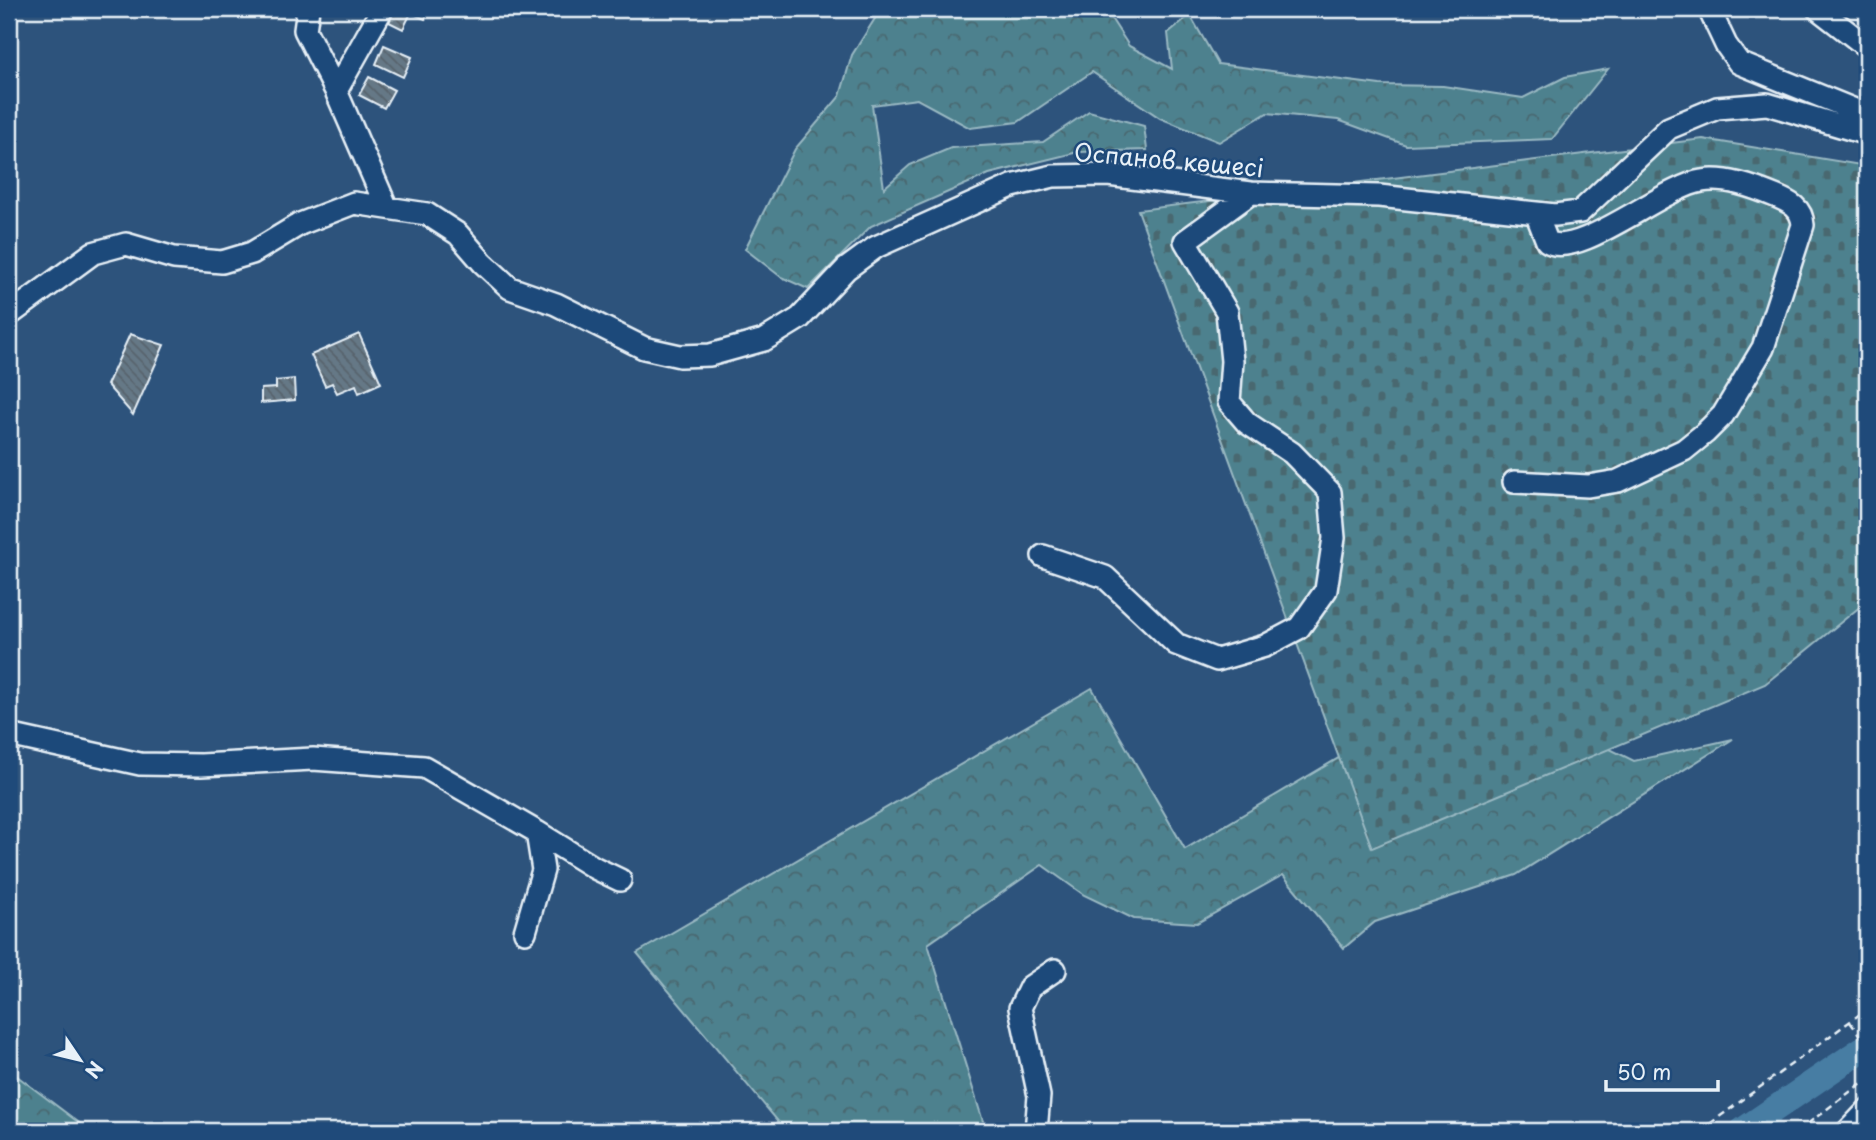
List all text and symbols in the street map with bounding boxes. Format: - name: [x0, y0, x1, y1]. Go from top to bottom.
- street label: Оспанов көшесі: [1073, 133, 1265, 185]
- north arrow: [46, 1024, 116, 1094]
- scale bar: [1606, 1049, 1718, 1093]
- text: 50 m: [1617, 1055, 1671, 1087]
- text: N: [79, 1056, 111, 1085]

